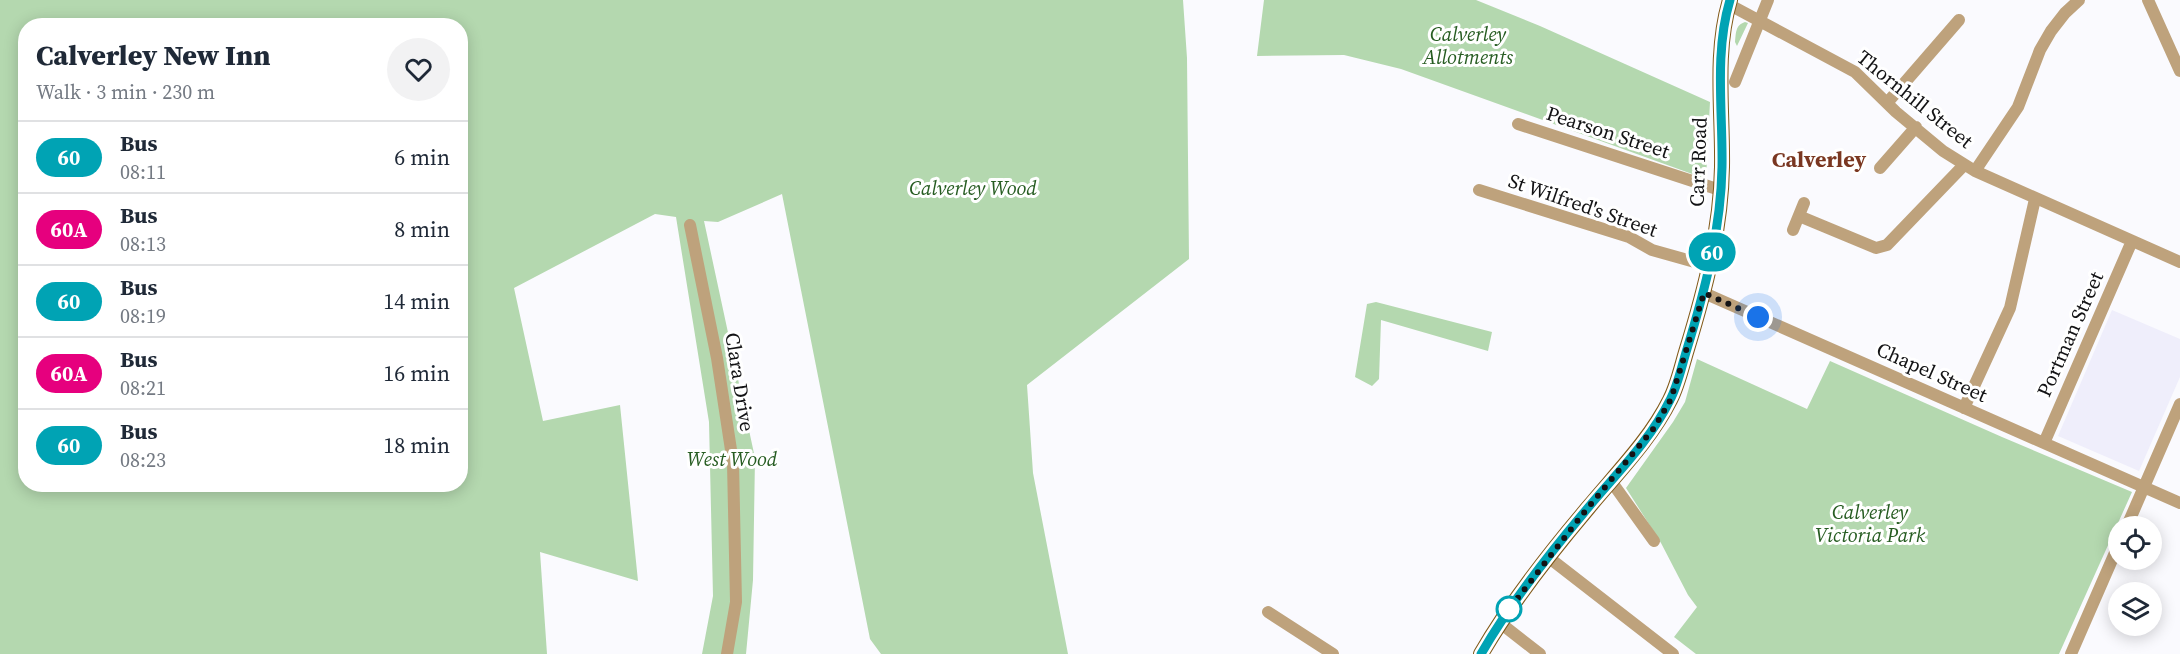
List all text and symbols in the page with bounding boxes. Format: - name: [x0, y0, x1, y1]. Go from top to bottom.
- park label: Calverley Allotments: [1422, 20, 1514, 71]
- text: Calverley New Inn: [36, 36, 271, 74]
- button: heart: [387, 38, 450, 101]
- street label: Thornhill Street: [1851, 43, 1979, 155]
- text: Walk · 3 min · 230 m: [36, 78, 215, 106]
- street label: Pearson Street: [1543, 99, 1674, 165]
- street label: Carr Road: [1682, 116, 1714, 207]
- text: Bus: [120, 128, 157, 158]
- text: 6 min: [394, 142, 450, 172]
- text: 60: [58, 143, 80, 172]
- district label: Calverley: [1772, 144, 1867, 174]
- text: 08:11: [120, 158, 166, 186]
- street label: St Wilfred's Street: [1505, 166, 1662, 244]
- park label: Calverley Wood: [909, 174, 1037, 202]
- text: Bus: [120, 200, 157, 230]
- text: 8 min: [394, 214, 450, 244]
- text: 60A: [51, 215, 87, 244]
- text: 08:13: [120, 230, 166, 258]
- line badge: 60: [1685, 232, 1739, 272]
- text: 60: [1701, 238, 1723, 267]
- street label: Portman Street: [2030, 267, 2110, 401]
- text: Bus: [120, 272, 157, 302]
- text: 14 min: [383, 286, 450, 316]
- text: 60: [58, 287, 80, 316]
- text: 08:19: [120, 302, 166, 330]
- your location: [1743, 302, 1773, 332]
- street label: Clara Drive: [718, 331, 762, 433]
- street label: Chapel Street: [1872, 335, 1992, 409]
- text: Bus: [120, 344, 157, 374]
- text: 16 min: [383, 358, 450, 388]
- text: 60A: [51, 359, 87, 388]
- text: 08:21: [120, 374, 166, 402]
- text: Bus: [120, 416, 157, 446]
- text: 18 min: [383, 430, 450, 460]
- text: 60: [58, 431, 80, 460]
- park label: West Wood: [687, 445, 778, 473]
- text: 08:23: [120, 446, 166, 474]
- park label: Calverley Victoria Park: [1815, 498, 1926, 549]
- map controls: [2108, 516, 2162, 636]
- button: locate: [2108, 516, 2162, 570]
- button: layers: [2108, 582, 2162, 636]
- unlabelled marker: [1496, 596, 1522, 622]

